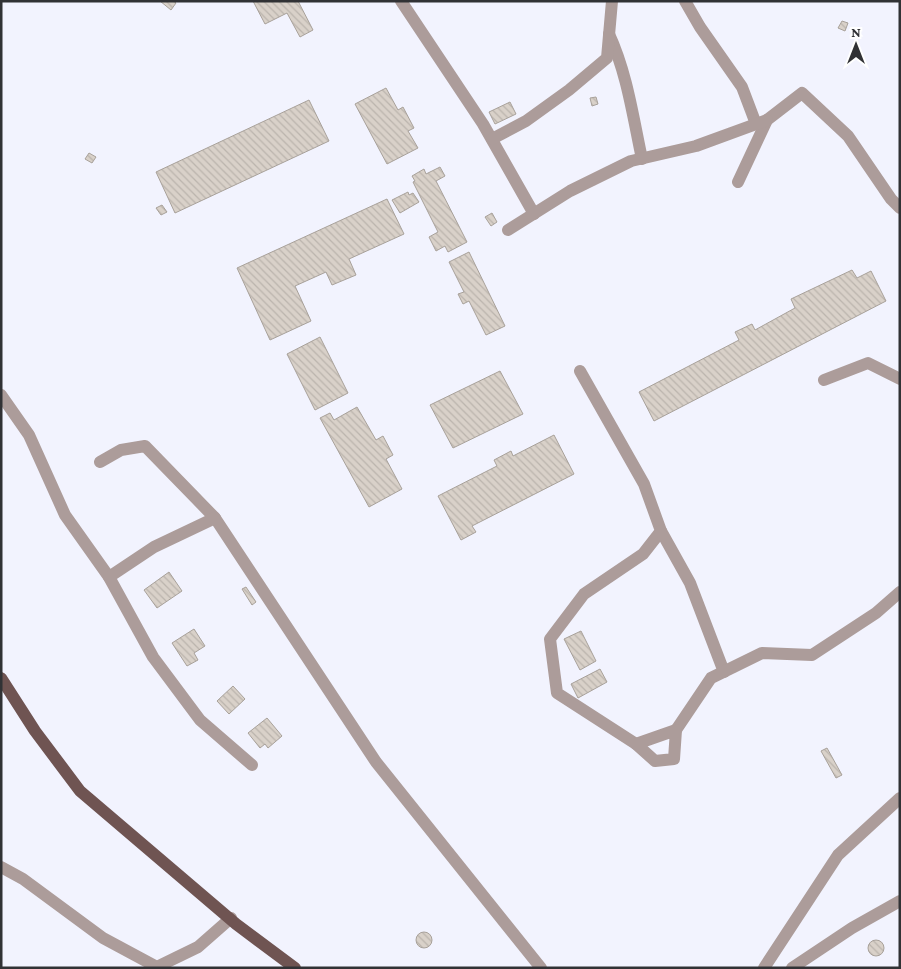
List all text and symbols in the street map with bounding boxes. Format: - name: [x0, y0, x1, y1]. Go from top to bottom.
- north arrow: [831, 20, 881, 70]
- text: N: [851, 24, 861, 40]

